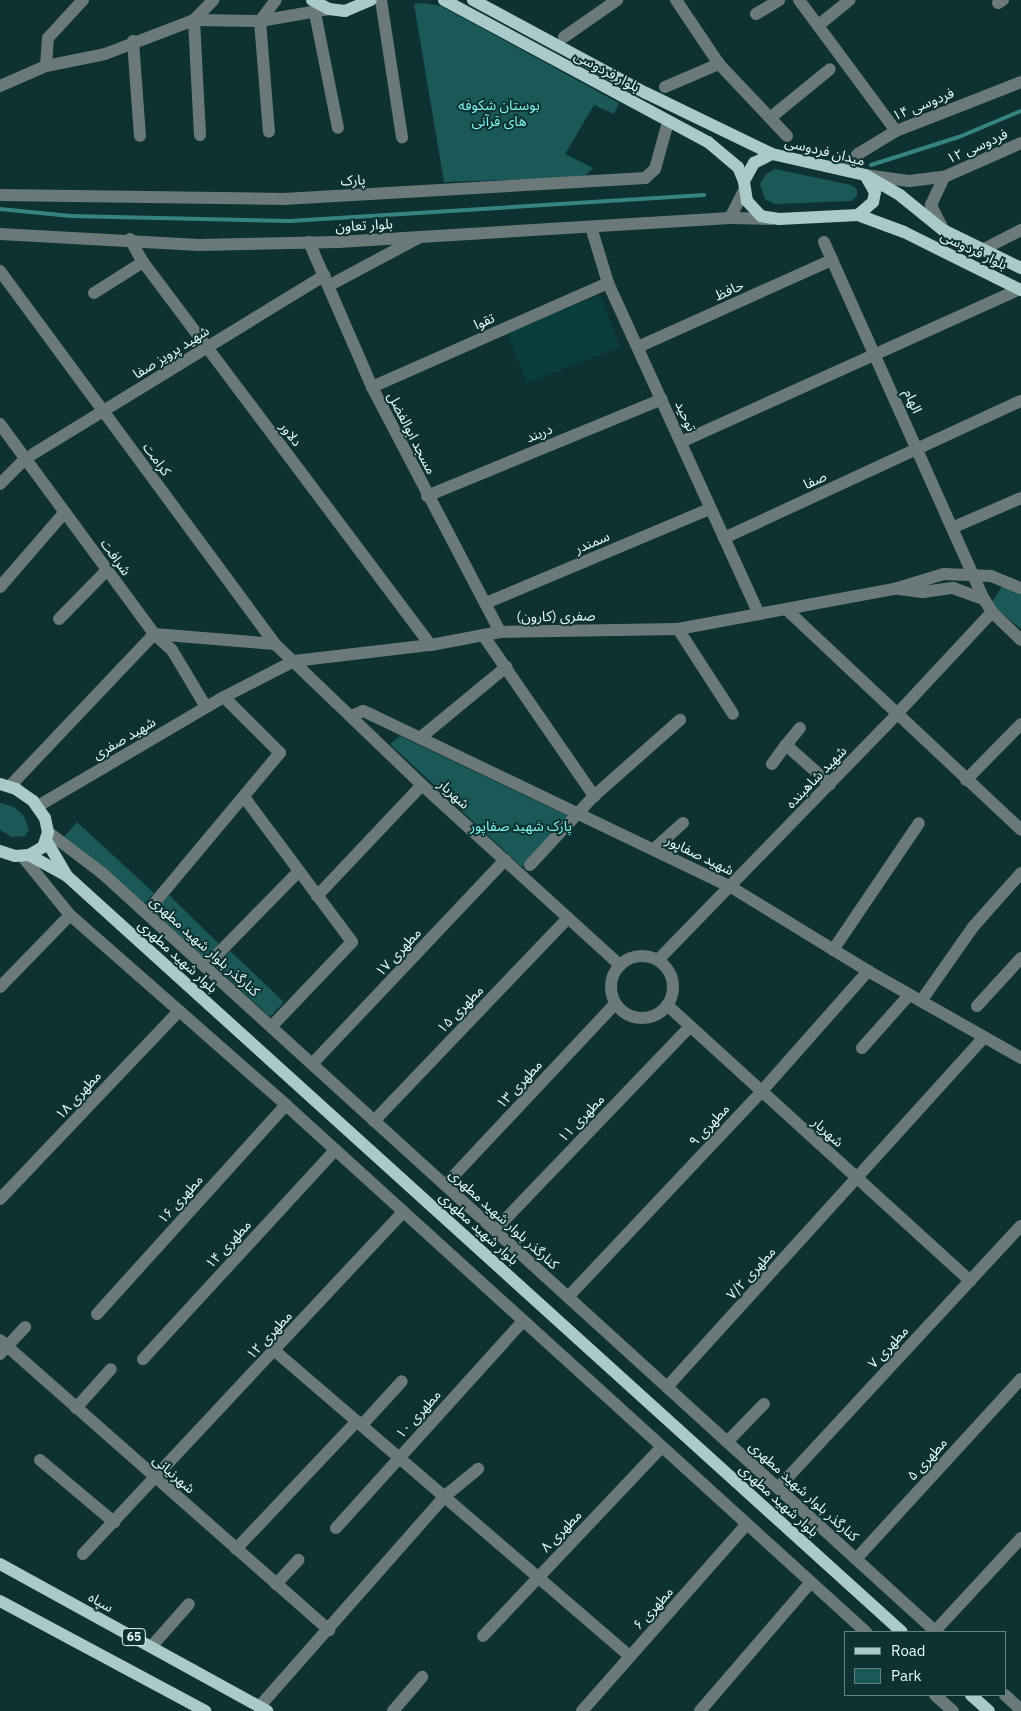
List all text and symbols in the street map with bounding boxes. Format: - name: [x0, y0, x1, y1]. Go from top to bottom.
- street label: بلوار فردوسی: [571, 47, 643, 95]
- street label: فردوسی ۱۴: [890, 84, 956, 124]
- park label: بوستان شکوفه های قرآنی: [458, 97, 540, 130]
- street label: فردوسی ۱۲: [944, 125, 1010, 167]
- street label: میدان فردوسی: [783, 133, 867, 169]
- street label: پارک: [340, 171, 366, 189]
- street label: بلوار تعاون: [335, 215, 393, 235]
- street label: بلوار فردوسی: [938, 227, 1010, 273]
- street label: حافظ: [712, 276, 746, 304]
- street label: تقوا: [471, 309, 497, 333]
- street label: شهید پرویز صفا: [130, 322, 212, 382]
- street label: الهام: [900, 386, 926, 416]
- street label: مسجد ابوالفضل: [384, 389, 440, 477]
- street label: توحید: [672, 398, 700, 434]
- street label: دلاور: [276, 418, 306, 450]
- street label: دربند: [523, 420, 555, 446]
- street label: کرامت: [139, 439, 175, 479]
- street label: صفا: [801, 467, 829, 493]
- street label: سمندر: [572, 527, 612, 557]
- street label: شرافت: [97, 535, 135, 579]
- street label: صفری (کارون): [516, 607, 596, 625]
- street label: شهید صفری: [90, 713, 158, 763]
- street label: شهید شاهبنده: [782, 742, 850, 812]
- street label: شهریار: [435, 776, 473, 812]
- park label: پارک شهید صفاپور: [470, 818, 572, 834]
- street label: شهید صفاپور: [663, 831, 737, 879]
- street label: کنارگذر بلوار شهید مطهری: [147, 892, 263, 1000]
- street label: بلوار شهید مطهری: [135, 916, 221, 996]
- street label: مطهری ۱۷: [371, 924, 425, 980]
- street label: مطهری ۱۵: [433, 982, 487, 1036]
- street label: مطهری ۱۳: [492, 1056, 546, 1112]
- street label: مطهری ۱۸: [51, 1067, 105, 1123]
- street label: مطهری ۱۱: [554, 1091, 608, 1145]
- street label: مطهری ۹: [685, 1100, 733, 1150]
- street label: شهریار: [809, 1114, 847, 1150]
- street label: کنارگذر بلوار شهید مطهری: [446, 1165, 562, 1273]
- street label: مطهری ۱۶: [154, 1171, 206, 1227]
- street label: بلوار شهید مطهری: [436, 1188, 522, 1268]
- street label: مطهری ۱۴: [201, 1216, 255, 1272]
- street label: مطهری ۷/۲: [723, 1243, 779, 1303]
- street label: مطهری ۱۲: [242, 1307, 296, 1363]
- street label: مطهری ۷: [864, 1322, 912, 1372]
- street label: مطهری ۱۰: [392, 1386, 444, 1442]
- street label: مطهری ۵: [903, 1434, 951, 1484]
- street label: کنارگذر بلوار شهید مطهری: [746, 1437, 862, 1545]
- street label: شهرنیانی: [149, 1451, 199, 1497]
- street label: بلوار شهید مطهری: [736, 1460, 822, 1540]
- street label: مطهری ۸: [537, 1507, 585, 1555]
- street label: مطهری ۶: [629, 1583, 677, 1633]
- street label: سپاه: [86, 1588, 116, 1616]
- road number: 65: [122, 1628, 146, 1646]
- legend: [844, 1631, 1006, 1696]
- text: Road: [891, 1641, 926, 1660]
- text: Park: [891, 1666, 921, 1685]

